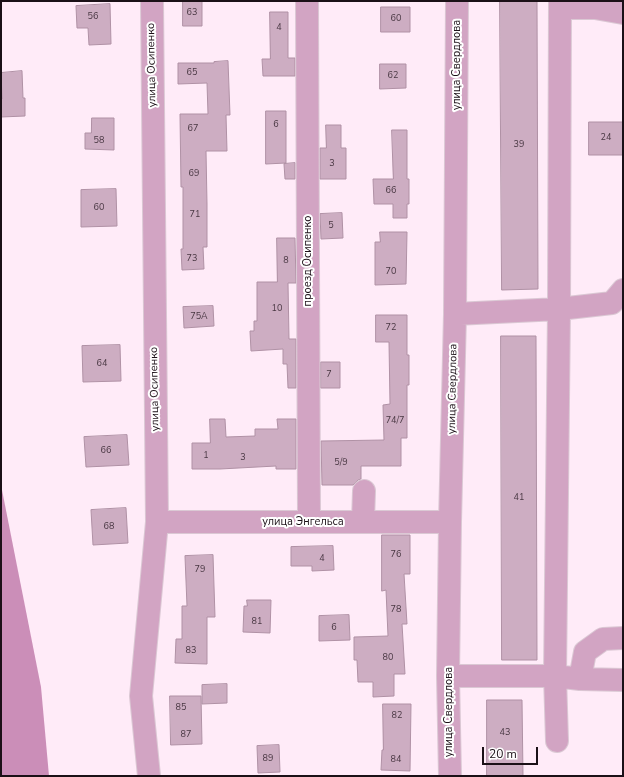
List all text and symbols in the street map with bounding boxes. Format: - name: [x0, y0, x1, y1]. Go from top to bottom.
- house number: 63: [187, 8, 197, 18]
- house number: 56: [88, 12, 98, 22]
- house number: 60: [391, 14, 401, 24]
- street label: улица Свердлова: [450, 20, 464, 110]
- street label: улица Осипенко: [145, 23, 159, 107]
- house number: 4: [276, 23, 282, 33]
- house number: 65: [187, 68, 197, 78]
- house number: 62: [388, 71, 398, 81]
- house number: 6: [273, 120, 279, 130]
- house number: 67: [188, 124, 198, 134]
- house number: 24: [601, 133, 611, 143]
- house number: 58: [94, 136, 104, 146]
- house number: 39: [514, 140, 524, 150]
- house number: 3: [329, 159, 335, 169]
- house number: 69: [189, 169, 199, 179]
- house number: 66: [386, 186, 396, 196]
- house number: 60: [94, 203, 104, 213]
- house number: 71: [190, 210, 200, 220]
- street label: проезд Осипенко: [301, 216, 315, 306]
- house number: 5: [328, 221, 334, 231]
- house number: 73: [187, 254, 197, 264]
- house number: 8: [283, 256, 289, 266]
- house number: 70: [386, 267, 396, 277]
- house number: 10: [272, 304, 282, 314]
- house number: 75А: [190, 312, 208, 322]
- house number: 72: [386, 323, 396, 333]
- street label: улица Свердлова: [446, 344, 460, 434]
- street label: улица Осипенко: [148, 347, 162, 431]
- house number: 64: [97, 359, 107, 369]
- house number: 7: [326, 370, 332, 380]
- house number: 74/7: [386, 416, 404, 426]
- house number: 66: [101, 446, 111, 456]
- house number: 1: [203, 451, 209, 461]
- house number: 3: [240, 453, 246, 463]
- house number: 5/9: [334, 458, 348, 468]
- house number: 41: [514, 493, 524, 503]
- street label: улица Энгельса: [262, 515, 344, 529]
- house number: 68: [104, 522, 114, 532]
- house number: 76: [391, 550, 401, 560]
- house number: 4: [319, 554, 325, 564]
- house number: 79: [195, 565, 205, 575]
- house number: 78: [391, 605, 401, 615]
- house number: 81: [252, 617, 262, 627]
- house number: 6: [331, 623, 337, 633]
- house number: 83: [186, 646, 196, 656]
- house number: 80: [383, 653, 393, 663]
- street label: улица Свердлова: [442, 667, 456, 757]
- house number: 85: [176, 703, 186, 713]
- house number: 82: [392, 711, 402, 721]
- house number: 43: [500, 728, 510, 738]
- house number: 87: [181, 730, 191, 740]
- scale bar: [484, 739, 540, 765]
- text: 20 m: [489, 746, 517, 762]
- house number: 89: [263, 754, 273, 764]
- house number: 84: [391, 755, 401, 765]

